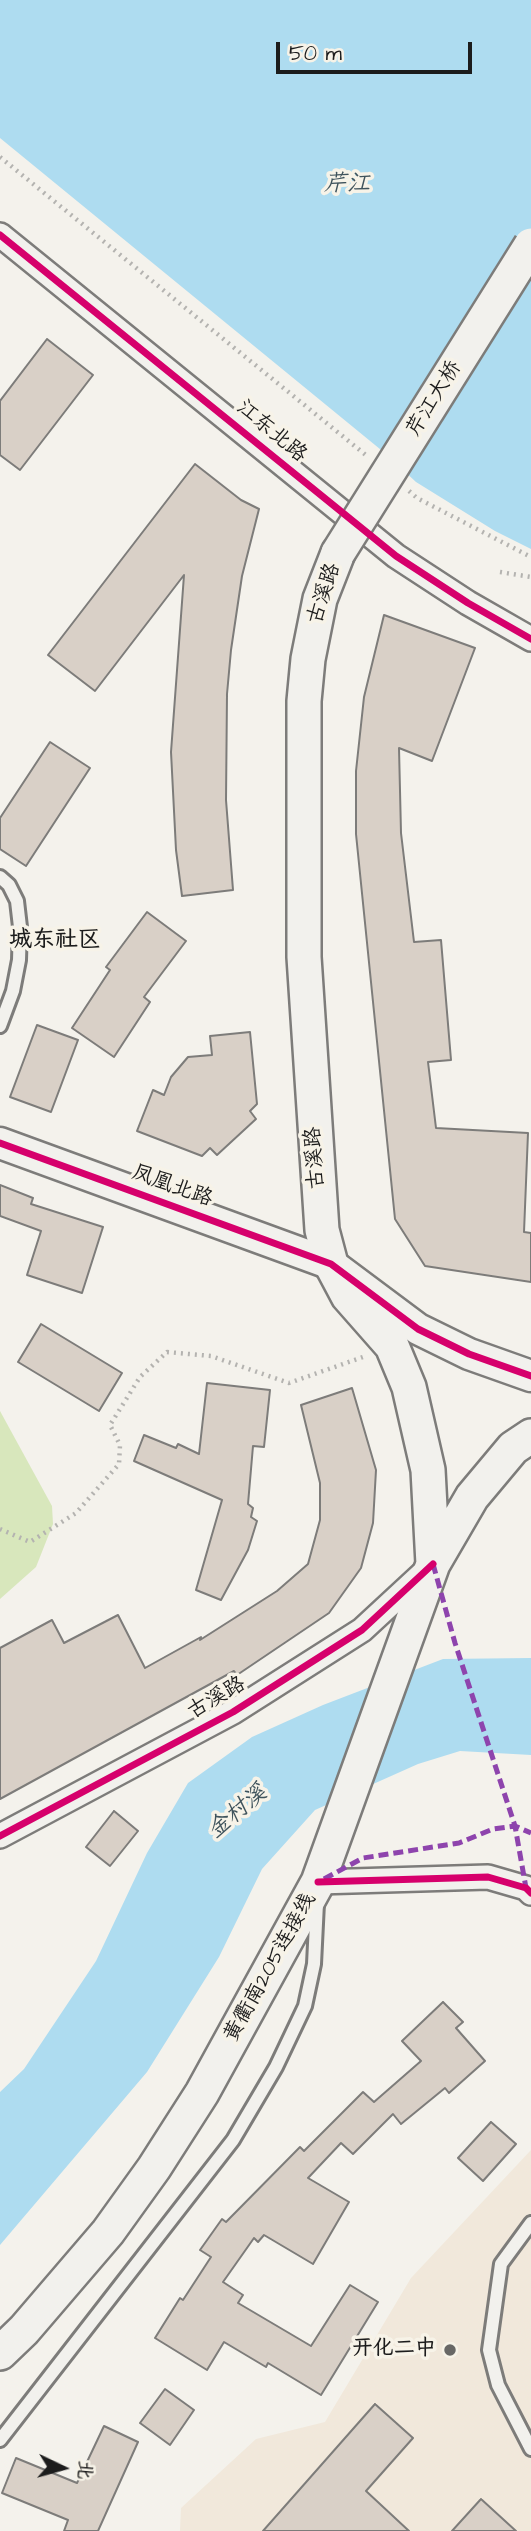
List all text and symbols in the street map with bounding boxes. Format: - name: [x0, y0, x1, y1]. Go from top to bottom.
- scale bar: [279, 28, 475, 72]
- text: 50 m: [289, 39, 342, 68]
- water label: 芹江: [324, 171, 370, 199]
- street label: 芹江大桥: [402, 357, 468, 441]
- street label: 江东北路: [231, 395, 311, 469]
- street label: 古溪路: [303, 560, 347, 628]
- district label: 城东社区: [9, 927, 101, 955]
- street label: 古溪路: [301, 1126, 331, 1190]
- street label: 凤凰北路: [128, 1161, 216, 1213]
- street label: 古溪路: [183, 1672, 251, 1726]
- water label: 金村溪: [203, 1780, 273, 1846]
- street label: 黄衢南205连接线: [220, 1889, 322, 2047]
- place label: 开化二中: [352, 2337, 436, 2363]
- marker: 开化二中: [442, 2342, 458, 2358]
- north arrow: [28, 2433, 98, 2503]
- text: 北: [70, 2459, 99, 2481]

